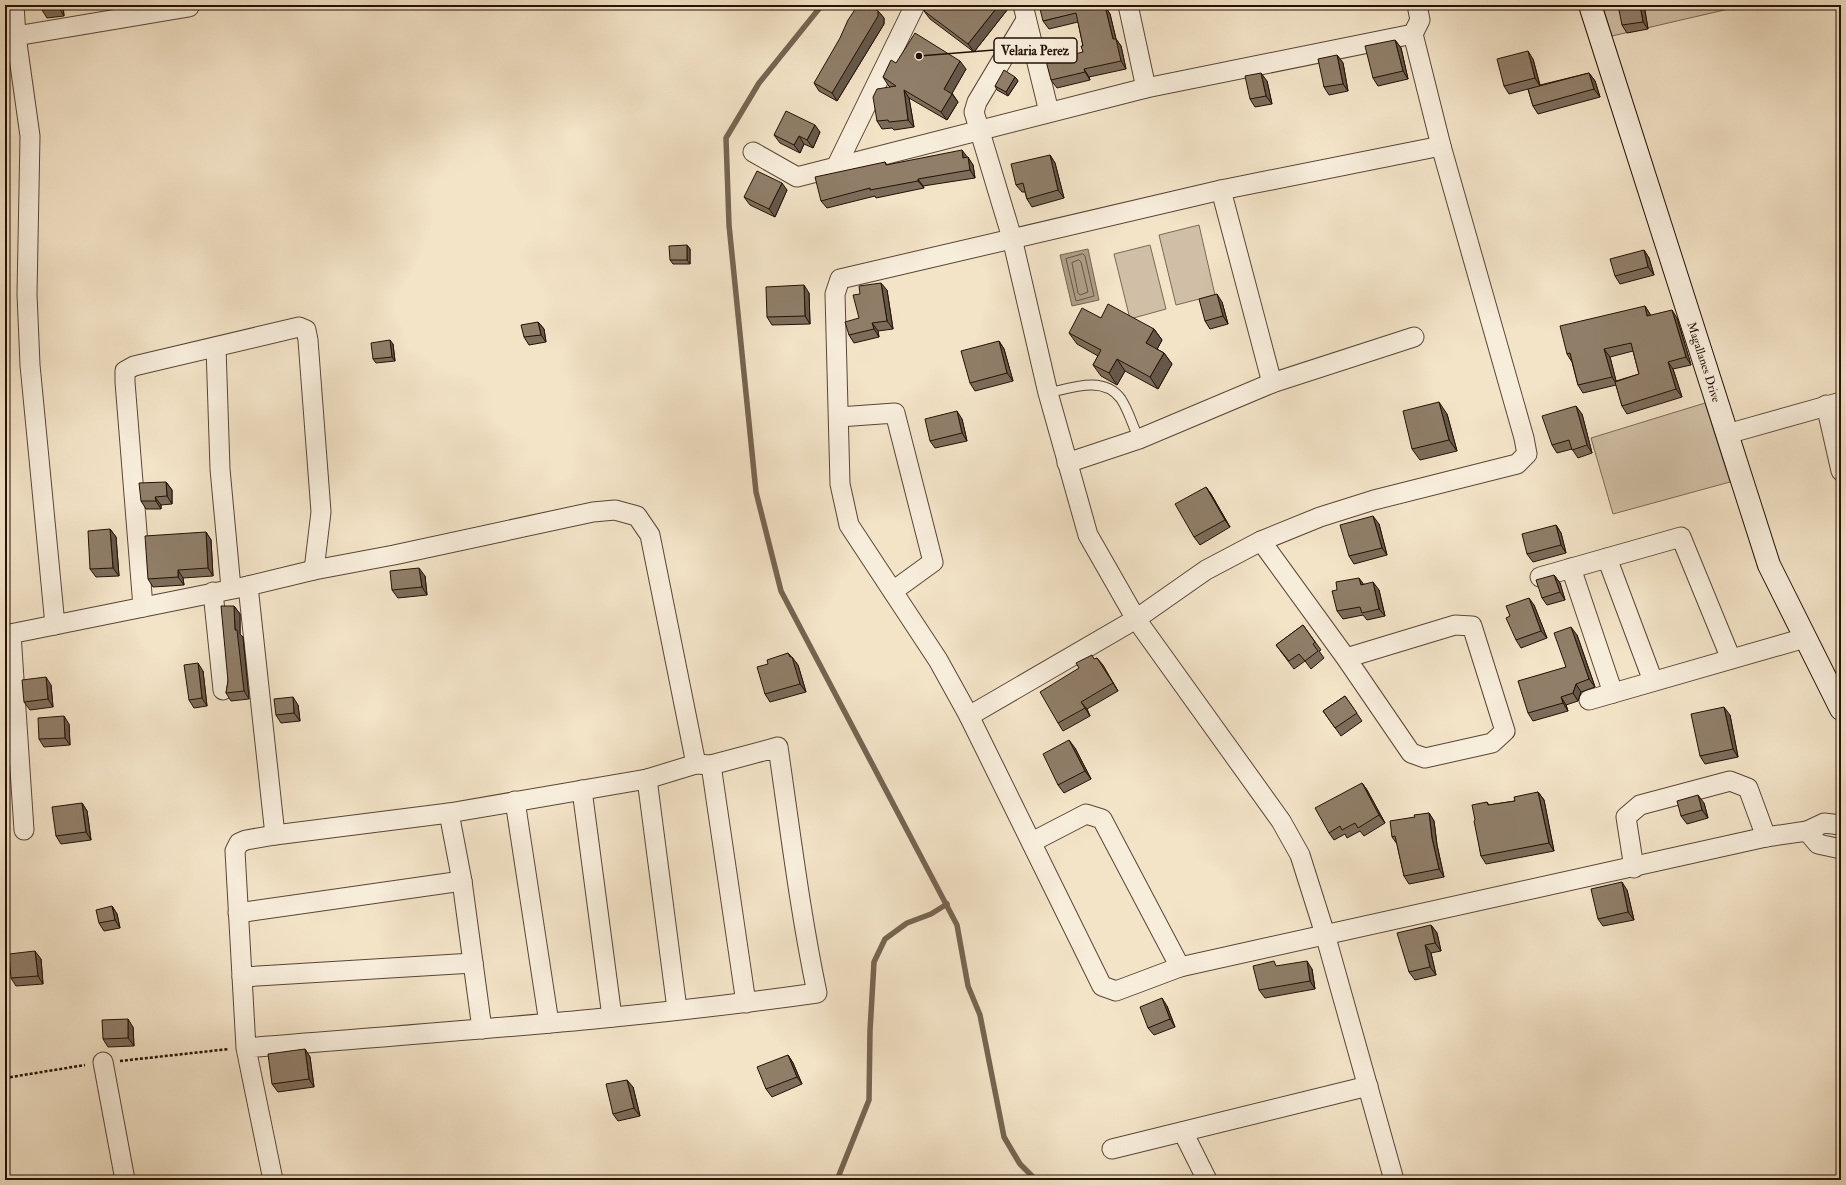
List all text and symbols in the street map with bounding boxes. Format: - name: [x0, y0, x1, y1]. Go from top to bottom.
- callout: Velaria Perez: [994, 38, 1077, 63]
- text: Velaria Perez: [1000, 43, 1070, 59]
- street label: Magallanes Drive: [1683, 320, 1724, 404]

